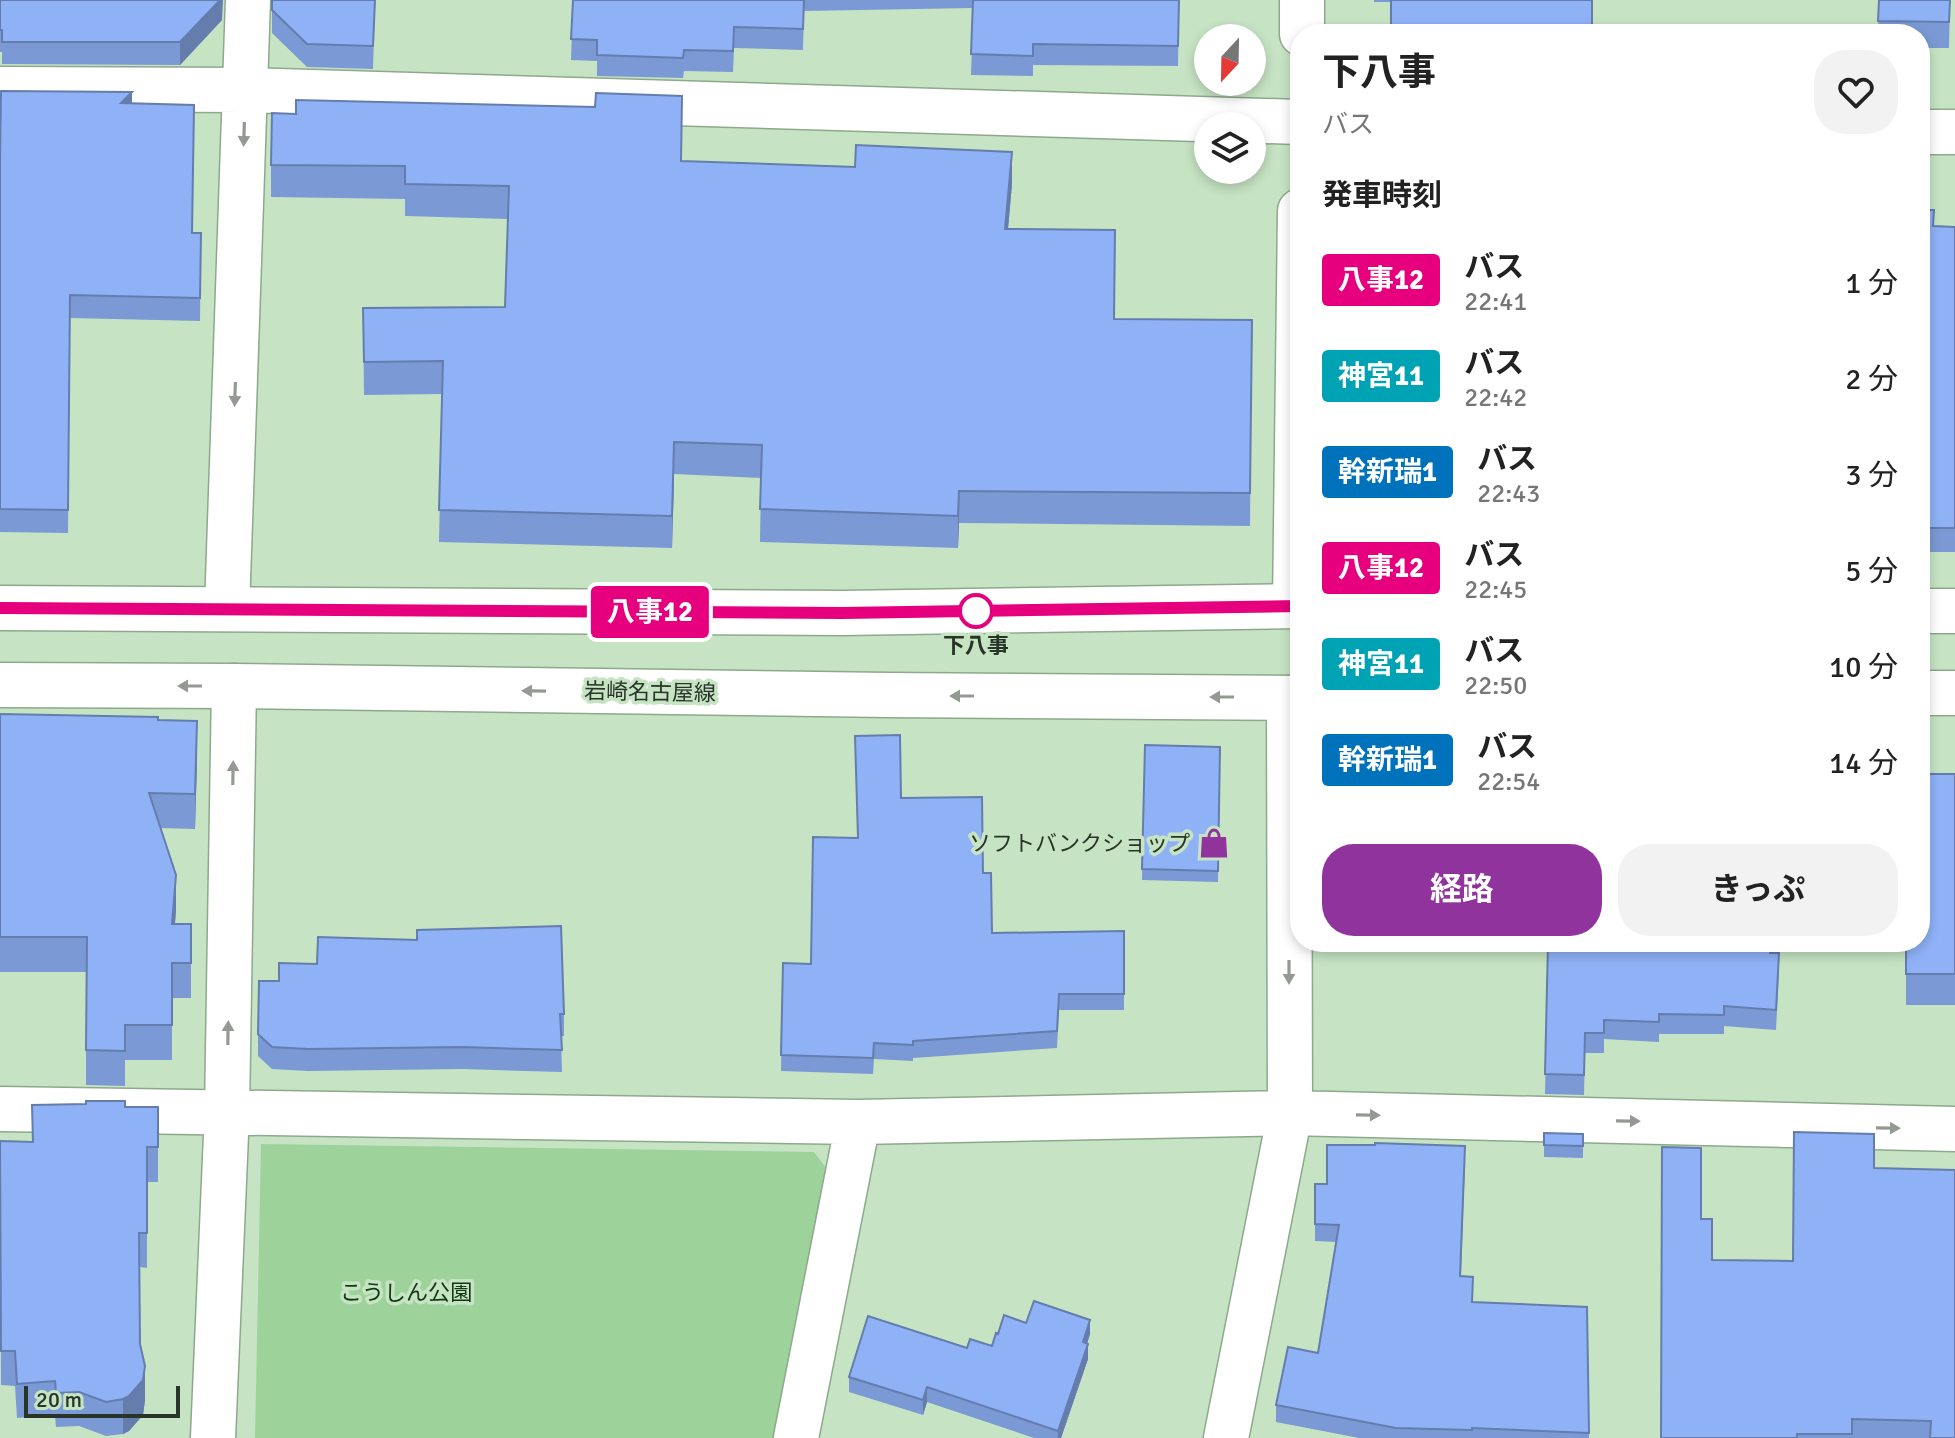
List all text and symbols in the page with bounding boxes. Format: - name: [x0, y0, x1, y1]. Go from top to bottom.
- north arrow: [1194, 24, 1266, 96]
- map controls: [1194, 24, 1266, 184]
- text: 下八事: [1322, 49, 1436, 96]
- button: heart: [1814, 50, 1898, 134]
- text: バス: [1322, 109, 1374, 141]
- button: layers: [1194, 112, 1266, 184]
- one-way arrow: [238, 122, 251, 147]
- text: 発車時刻: [1322, 177, 1442, 214]
- text: バス: [1464, 249, 1524, 286]
- text: 八事12: [1338, 263, 1424, 297]
- text: 1 分: [1845, 265, 1898, 302]
- text: 22:41: [1464, 286, 1527, 318]
- text: バス: [1464, 345, 1524, 382]
- text: 神宮11: [1338, 359, 1424, 393]
- text: 2 分: [1845, 361, 1898, 398]
- one-way arrow: [229, 382, 242, 407]
- text: 22:42: [1464, 382, 1527, 414]
- text: バス: [1477, 441, 1537, 478]
- text: 幹新瑞1: [1338, 455, 1437, 489]
- text: 3 分: [1845, 457, 1898, 494]
- text: 22:43: [1477, 478, 1540, 510]
- text: バス: [1464, 537, 1524, 574]
- text: 八事12: [1338, 551, 1424, 585]
- text: 5 分: [1845, 553, 1898, 590]
- text: 22:45: [1464, 574, 1527, 606]
- line badge: 八事12: [594, 586, 706, 638]
- marker: 下八事: [959, 594, 993, 628]
- text: 八事12: [607, 595, 693, 629]
- place label: 下八事: [943, 632, 1009, 659]
- text: バス: [1464, 633, 1524, 670]
- text: 神宮11: [1338, 647, 1424, 681]
- text: 10 分: [1829, 649, 1898, 686]
- text: 22:50: [1464, 670, 1527, 702]
- street label: 岩崎名古屋線: [584, 677, 716, 707]
- one-way arrow: [177, 680, 202, 692]
- one-way arrow: [521, 684, 546, 697]
- one-way arrow: [949, 690, 974, 702]
- one-way arrow: [1209, 691, 1234, 703]
- text: バス: [1477, 729, 1537, 766]
- text: 幹新瑞1: [1338, 743, 1437, 777]
- text: 14 分: [1829, 745, 1898, 782]
- one-way arrow: [226, 760, 239, 785]
- text: 22:54: [1477, 766, 1540, 798]
- shop icon: ソフトバンクショップ: [1197, 826, 1231, 860]
- place label: ソフトバンクショップ: [969, 830, 1190, 857]
- button: 経路: [1322, 844, 1602, 936]
- button: きっぷ: [1618, 844, 1898, 936]
- one-way arrow: [1283, 960, 1295, 985]
- one-way arrow: [222, 1020, 234, 1045]
- one-way arrow: [1356, 1108, 1381, 1121]
- one-way arrow: [1616, 1115, 1641, 1128]
- one-way arrow: [1876, 1121, 1901, 1134]
- park label: こうしん公園: [340, 1279, 472, 1306]
- scale bar: [24, 1382, 180, 1418]
- text: 20 m: [36, 1386, 82, 1413]

